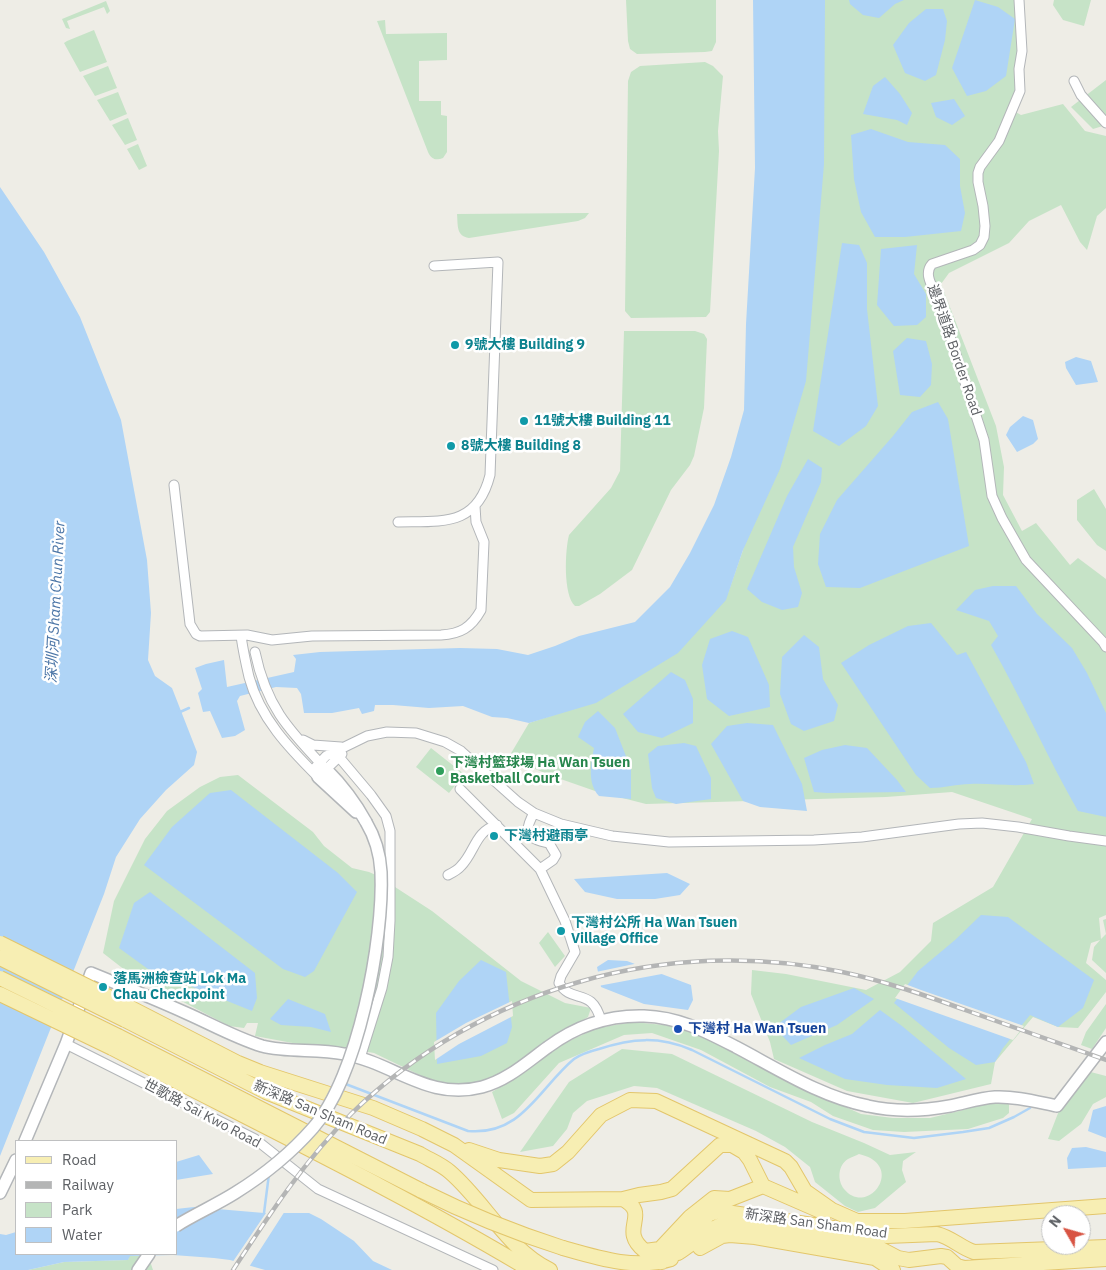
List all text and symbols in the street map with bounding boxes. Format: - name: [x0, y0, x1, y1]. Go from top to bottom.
- street label: 邊界道路 Border Road: [924, 282, 984, 418]
- place label: 9號大樓 Building 9: [465, 337, 585, 353]
- marker: 9號大樓 Building 9: [449, 339, 461, 351]
- place label: 11號大樓 Building 11: [534, 413, 671, 429]
- marker: 11號大樓 Building 11: [518, 415, 530, 427]
- place label: 8號大樓 Building 8: [461, 438, 581, 454]
- marker: 8號大樓 Building 8: [445, 440, 457, 452]
- water label: 深圳河 Sham Chun River: [43, 521, 69, 683]
- place label: 下灣村籃球場 Ha Wan Tsuen Basketball Court: [450, 755, 630, 788]
- marker: 下灣村籃球場 Ha Wan Tsuen Basketball Court: [434, 765, 446, 777]
- place label: 下灣村避雨亭: [504, 828, 588, 844]
- marker: 下灣村避雨亭: [488, 830, 500, 842]
- place label: 下灣村公所 Ha Wan Tsuen Village Office: [571, 915, 737, 948]
- marker: 下灣村公所 Ha Wan Tsuen Village Office: [555, 925, 567, 937]
- place label: 落馬洲檢查站 Lok Ma Chau Checkpoint: [113, 971, 246, 1004]
- marker: 落馬洲檢查站 Lok Ma Chau Checkpoint: [97, 981, 109, 993]
- place label: 下灣村 Ha Wan Tsuen: [688, 1021, 826, 1037]
- marker: 下灣村 Ha Wan Tsuen: [672, 1023, 684, 1035]
- street label: 世歌路 Sai Kwo Road: [140, 1076, 264, 1152]
- street label: 新深路 San Sham Road: [251, 1077, 389, 1149]
- legend: [15, 1140, 178, 1255]
- text: Road: [62, 1150, 97, 1169]
- text: Railway: [62, 1175, 114, 1194]
- text: Park: [62, 1200, 92, 1219]
- north arrow: [1041, 1205, 1091, 1255]
- street label: 新深路 San Sham Road: [744, 1206, 888, 1242]
- text: N: [1045, 1212, 1065, 1231]
- text: Water: [62, 1225, 102, 1244]

